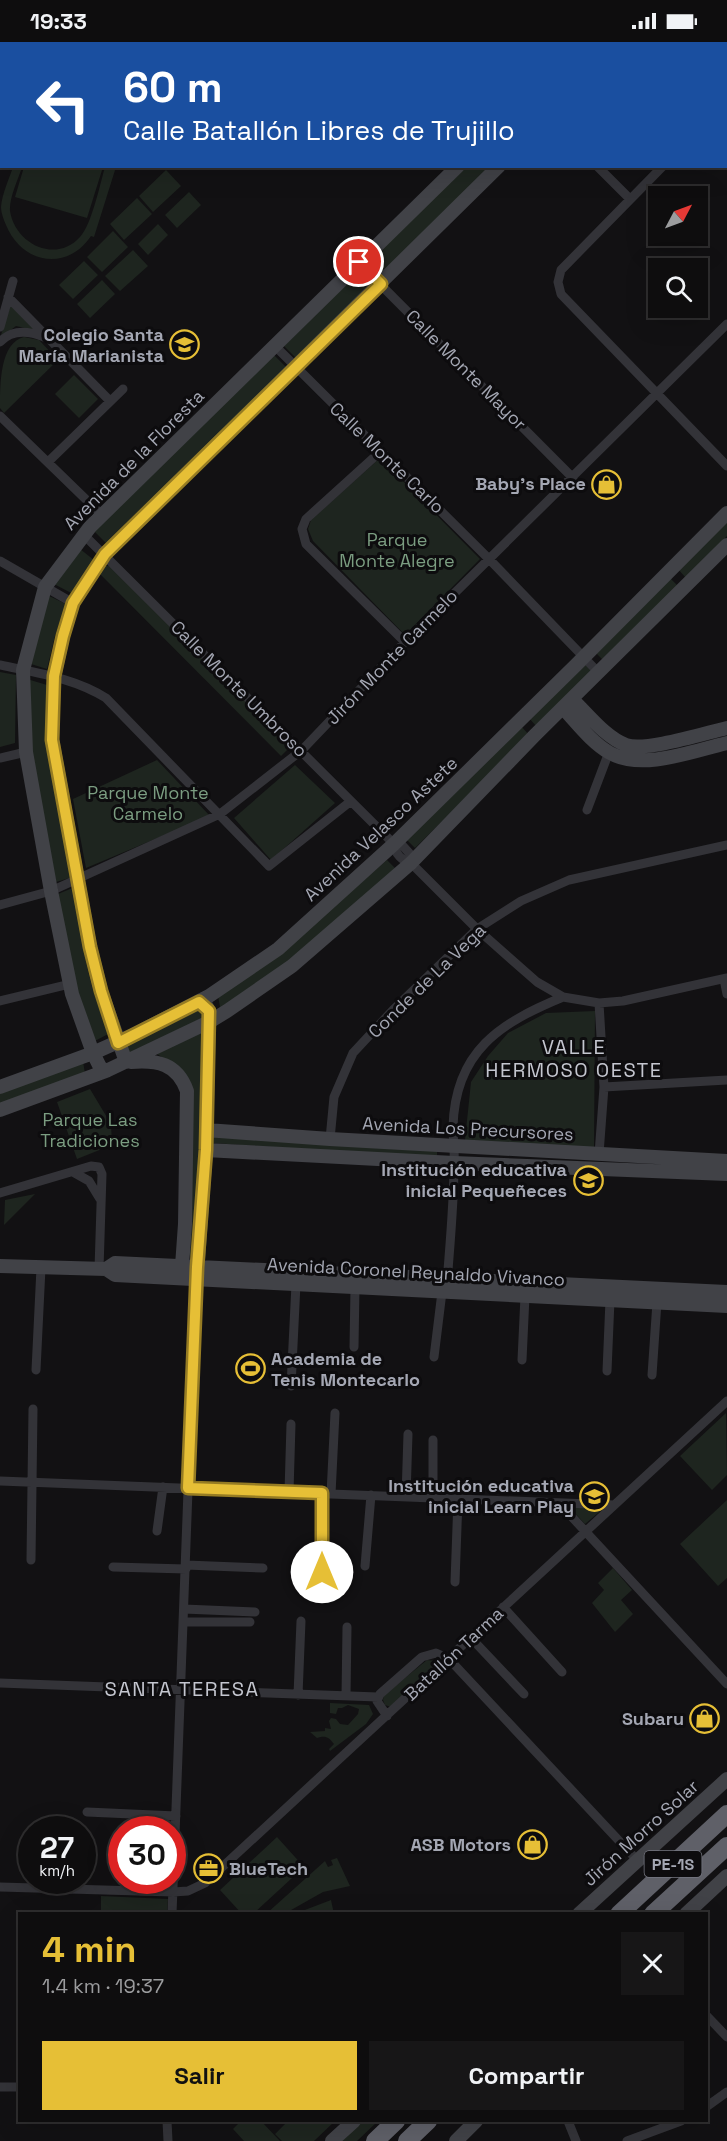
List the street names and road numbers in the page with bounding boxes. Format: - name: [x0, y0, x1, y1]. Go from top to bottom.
- street label: Calle Monte Mayor: [401, 304, 532, 435]
- street label: Avenida de la Floresta: [59, 385, 209, 535]
- street label: Calle Monte Carlo: [325, 397, 450, 518]
- street label: Jirón Monte Carmelo: [321, 584, 462, 729]
- street label: Calle Monte Umbroso: [166, 615, 313, 762]
- street label: Avenida Velasco Astete: [299, 751, 462, 906]
- street label: Conde de La Vega: [363, 919, 490, 1043]
- street label: Avenida Los Precursores: [362, 1111, 574, 1146]
- street label: Avenida Coronel Reynaldo Vivanco: [267, 1252, 566, 1291]
- street label: Batallón Tarma: [399, 1602, 508, 1705]
- street label: Jirón Morro Solar: [578, 1775, 703, 1891]
- road number: PE-1S: [644, 1851, 702, 1877]

